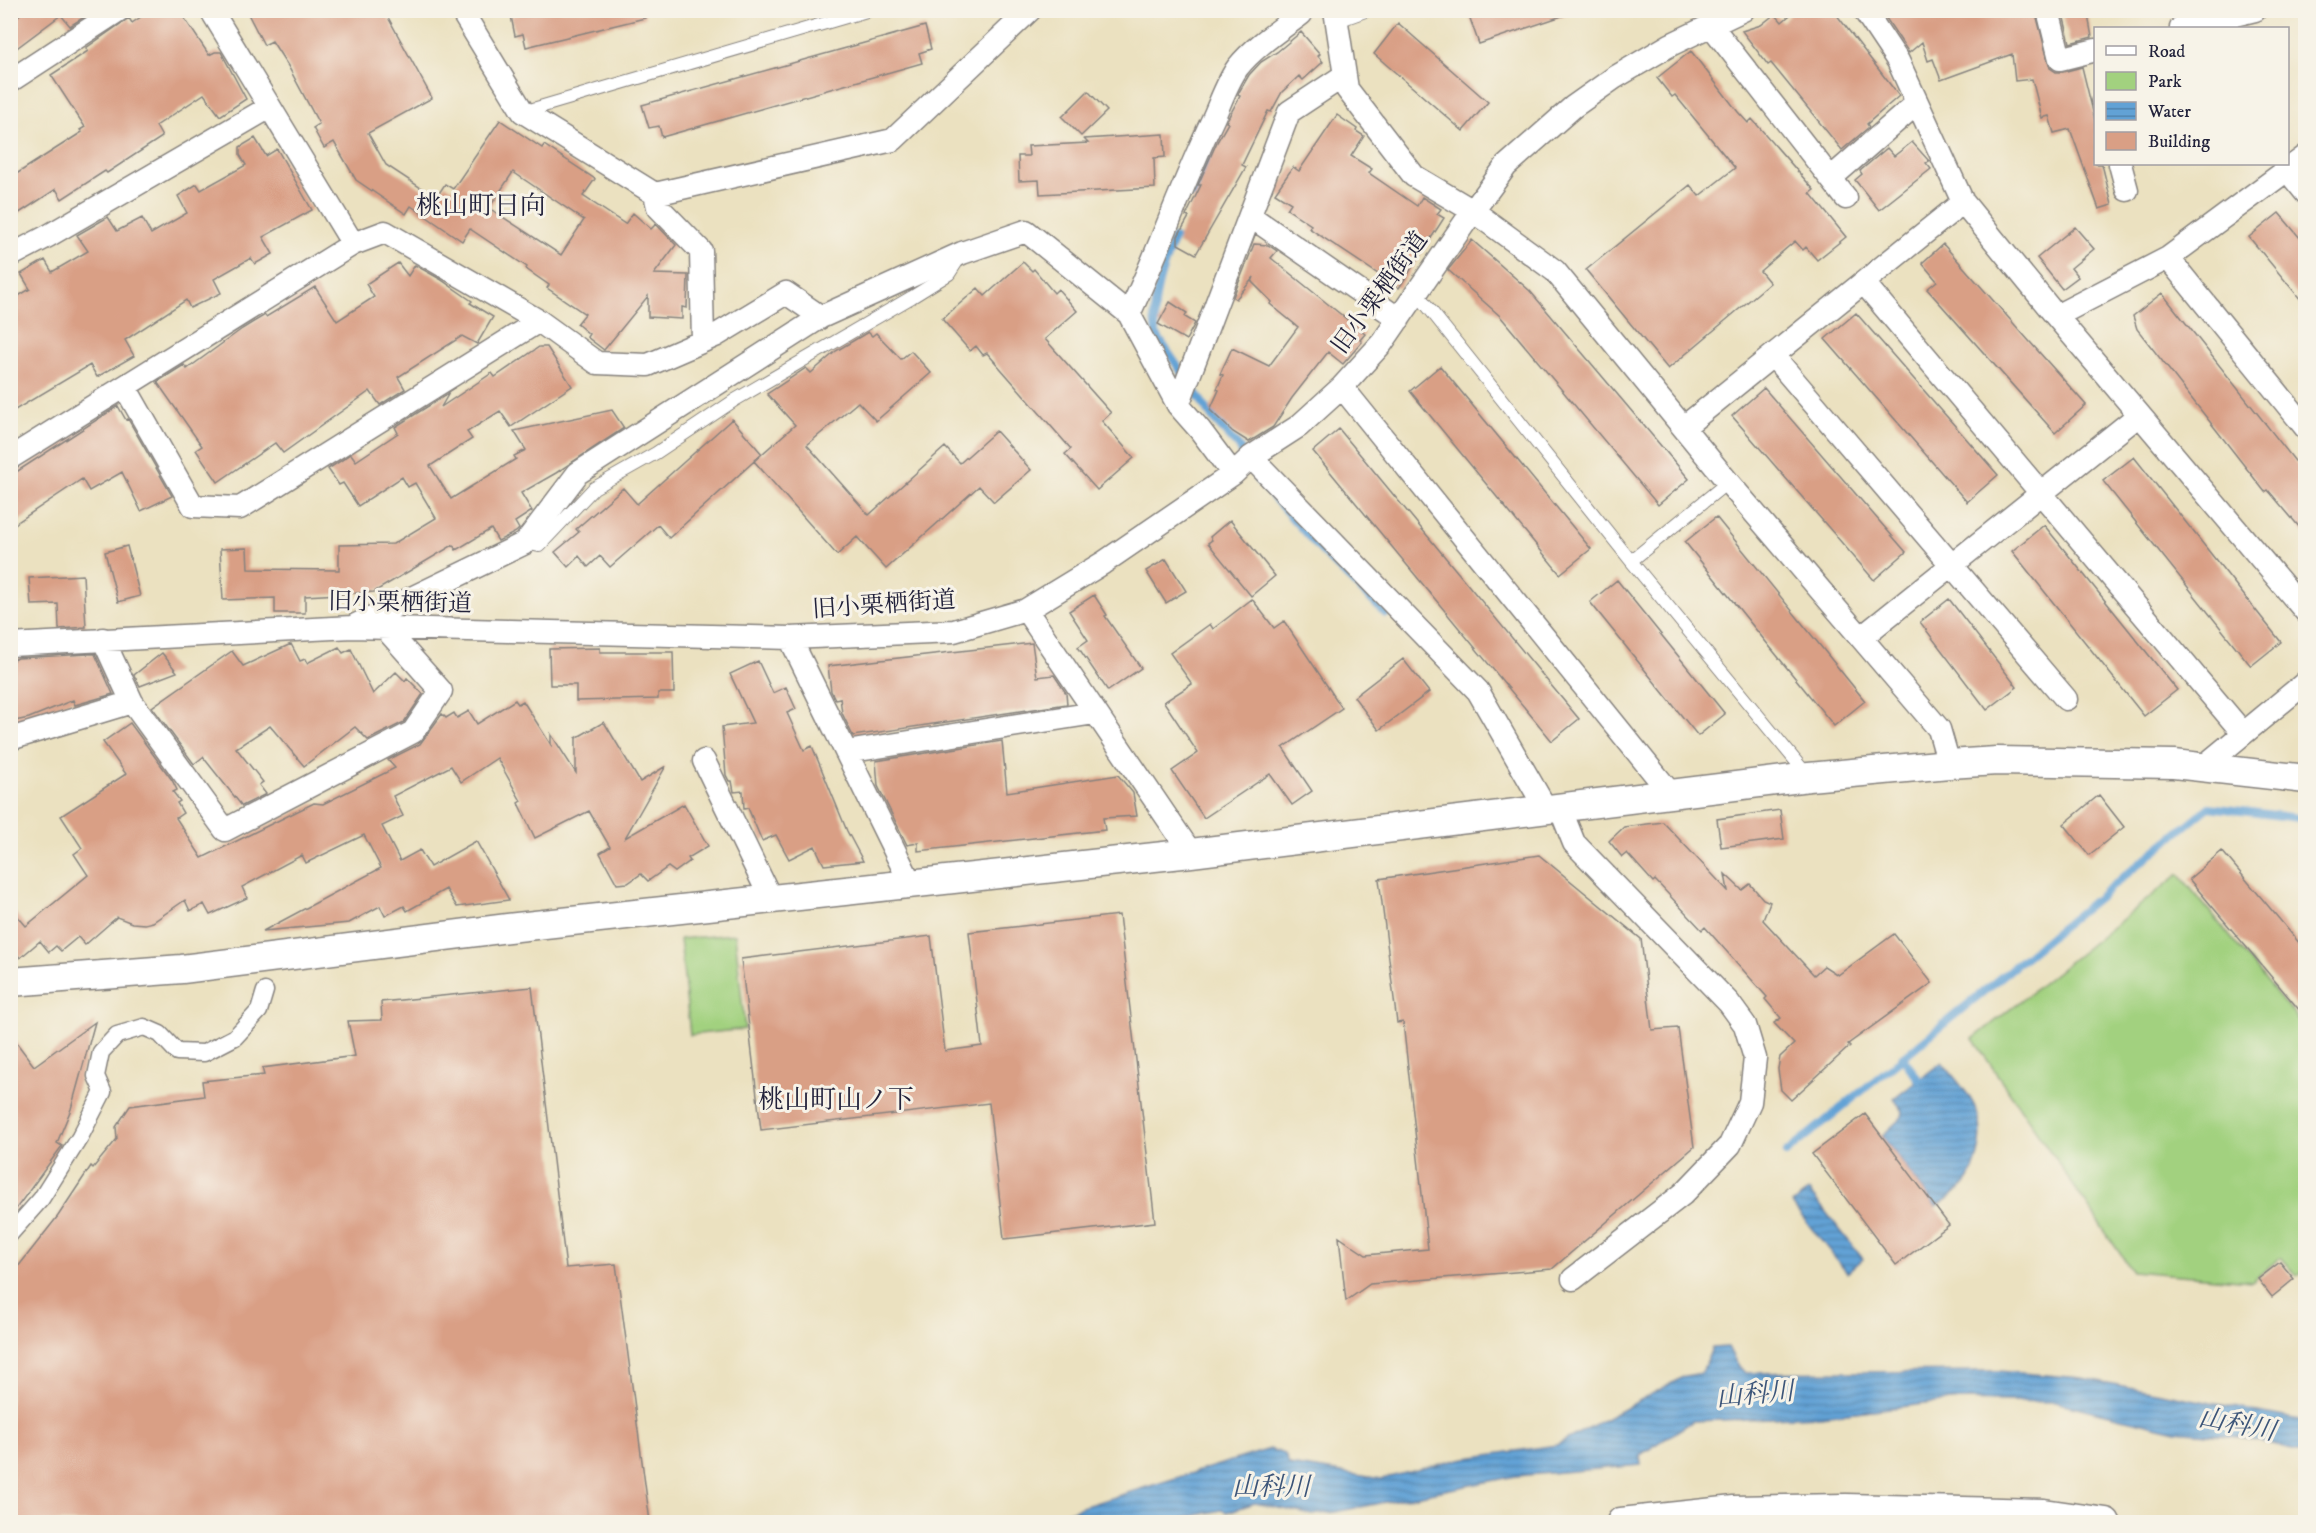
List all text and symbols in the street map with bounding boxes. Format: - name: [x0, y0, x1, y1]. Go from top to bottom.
- legend: [2094, 27, 2289, 165]
- text: Road: [2148, 41, 2185, 63]
- text: Park: [2148, 71, 2182, 93]
- text: Water: [2147, 101, 2191, 123]
- text: Building: [2148, 131, 2210, 153]
- district label: 桃山町日向: [416, 190, 546, 223]
- street label: 旧小栗栖街道: [1326, 226, 1434, 360]
- street label: 旧小栗栖街道: [811, 585, 957, 625]
- street label: 旧小栗栖街道: [328, 587, 472, 619]
- district label: 桃山町山ノ下: [758, 1084, 914, 1117]
- water label: 山科川: [1715, 1375, 1798, 1415]
- water label: 山科川: [2196, 1401, 2281, 1449]
- water label: 山科川: [1232, 1471, 1313, 1504]

